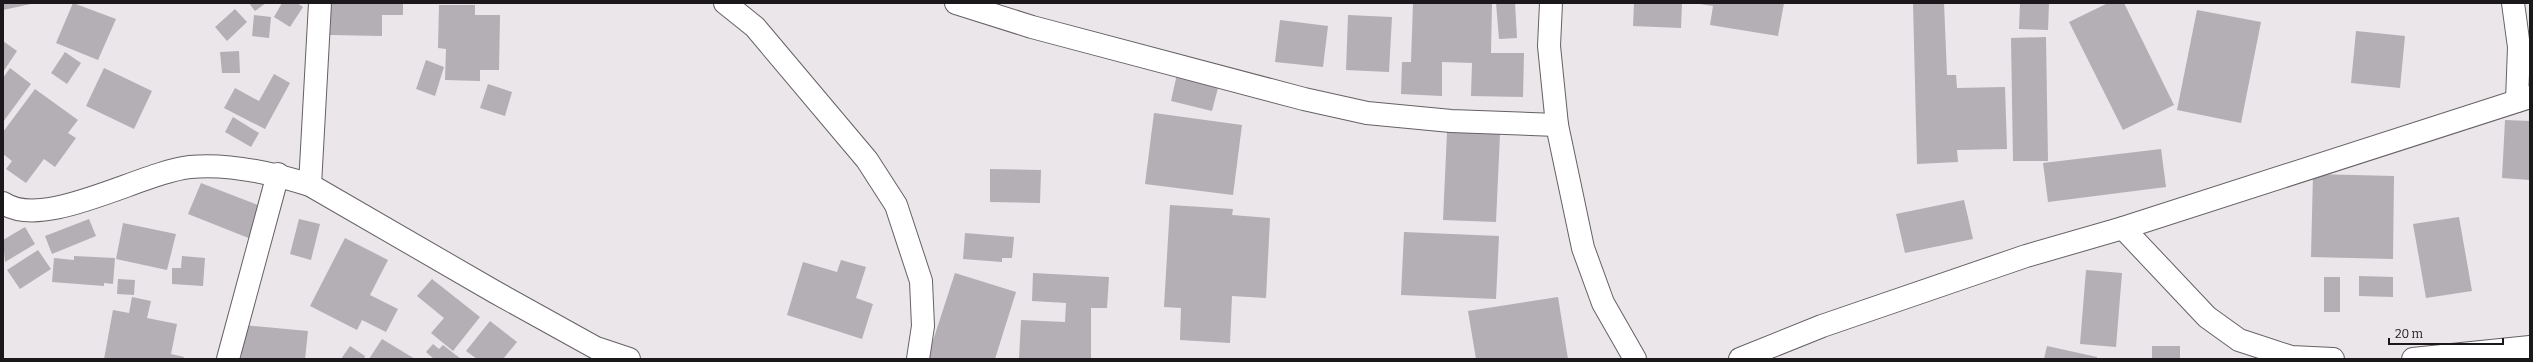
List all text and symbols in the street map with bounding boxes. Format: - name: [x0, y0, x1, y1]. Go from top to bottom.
- scale bar: [2389, 320, 2503, 346]
- text: 20 m: [2395, 327, 2424, 341]

